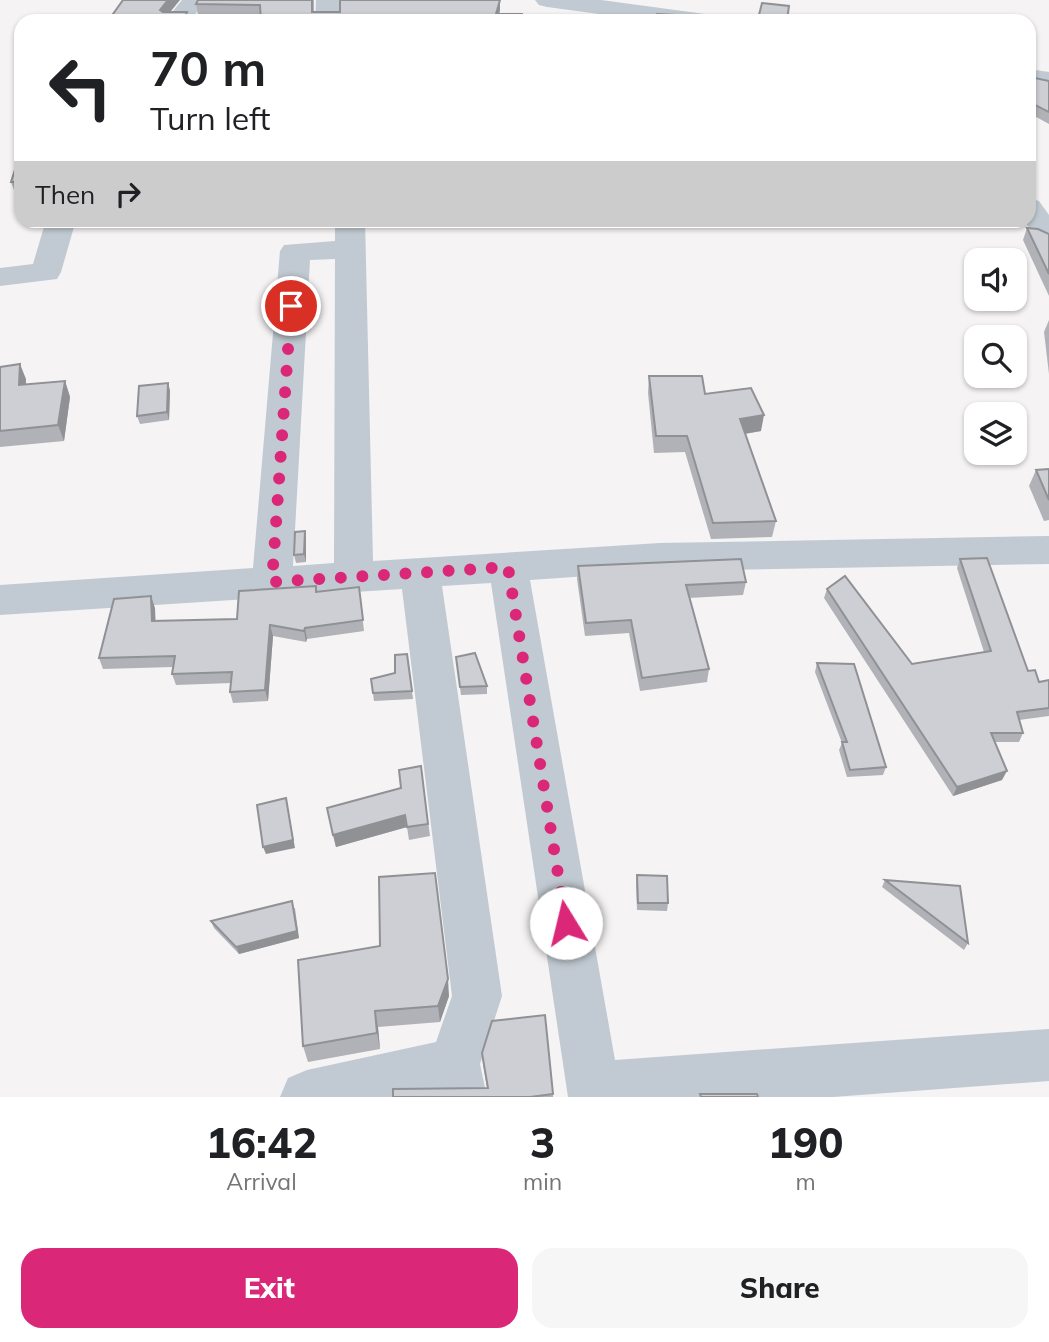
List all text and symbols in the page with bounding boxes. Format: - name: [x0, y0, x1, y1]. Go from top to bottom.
- text: 70 m: [150, 37, 266, 98]
- icon: left: [35, 42, 126, 133]
- text: Turn left: [150, 98, 270, 138]
- icon: right: [109, 175, 147, 213]
- text: Then: [35, 178, 95, 211]
- map controls: [964, 248, 1027, 465]
- button: sound: [964, 248, 1027, 311]
- pin: [261, 276, 321, 336]
- icon: arrive: [272, 287, 310, 325]
- button: search: [964, 325, 1027, 388]
- button: layers: [964, 402, 1027, 465]
- position arrow: [529, 886, 603, 960]
- text: 16:42: [206, 1116, 317, 1169]
- text: 3: [530, 1116, 555, 1169]
- text: 190: [768, 1116, 843, 1169]
- text: Arrival: [226, 1167, 297, 1196]
- text: min: [523, 1167, 562, 1196]
- text: m: [795, 1167, 816, 1196]
- button: Exit: [21, 1248, 518, 1328]
- button: Share: [532, 1248, 1028, 1328]

